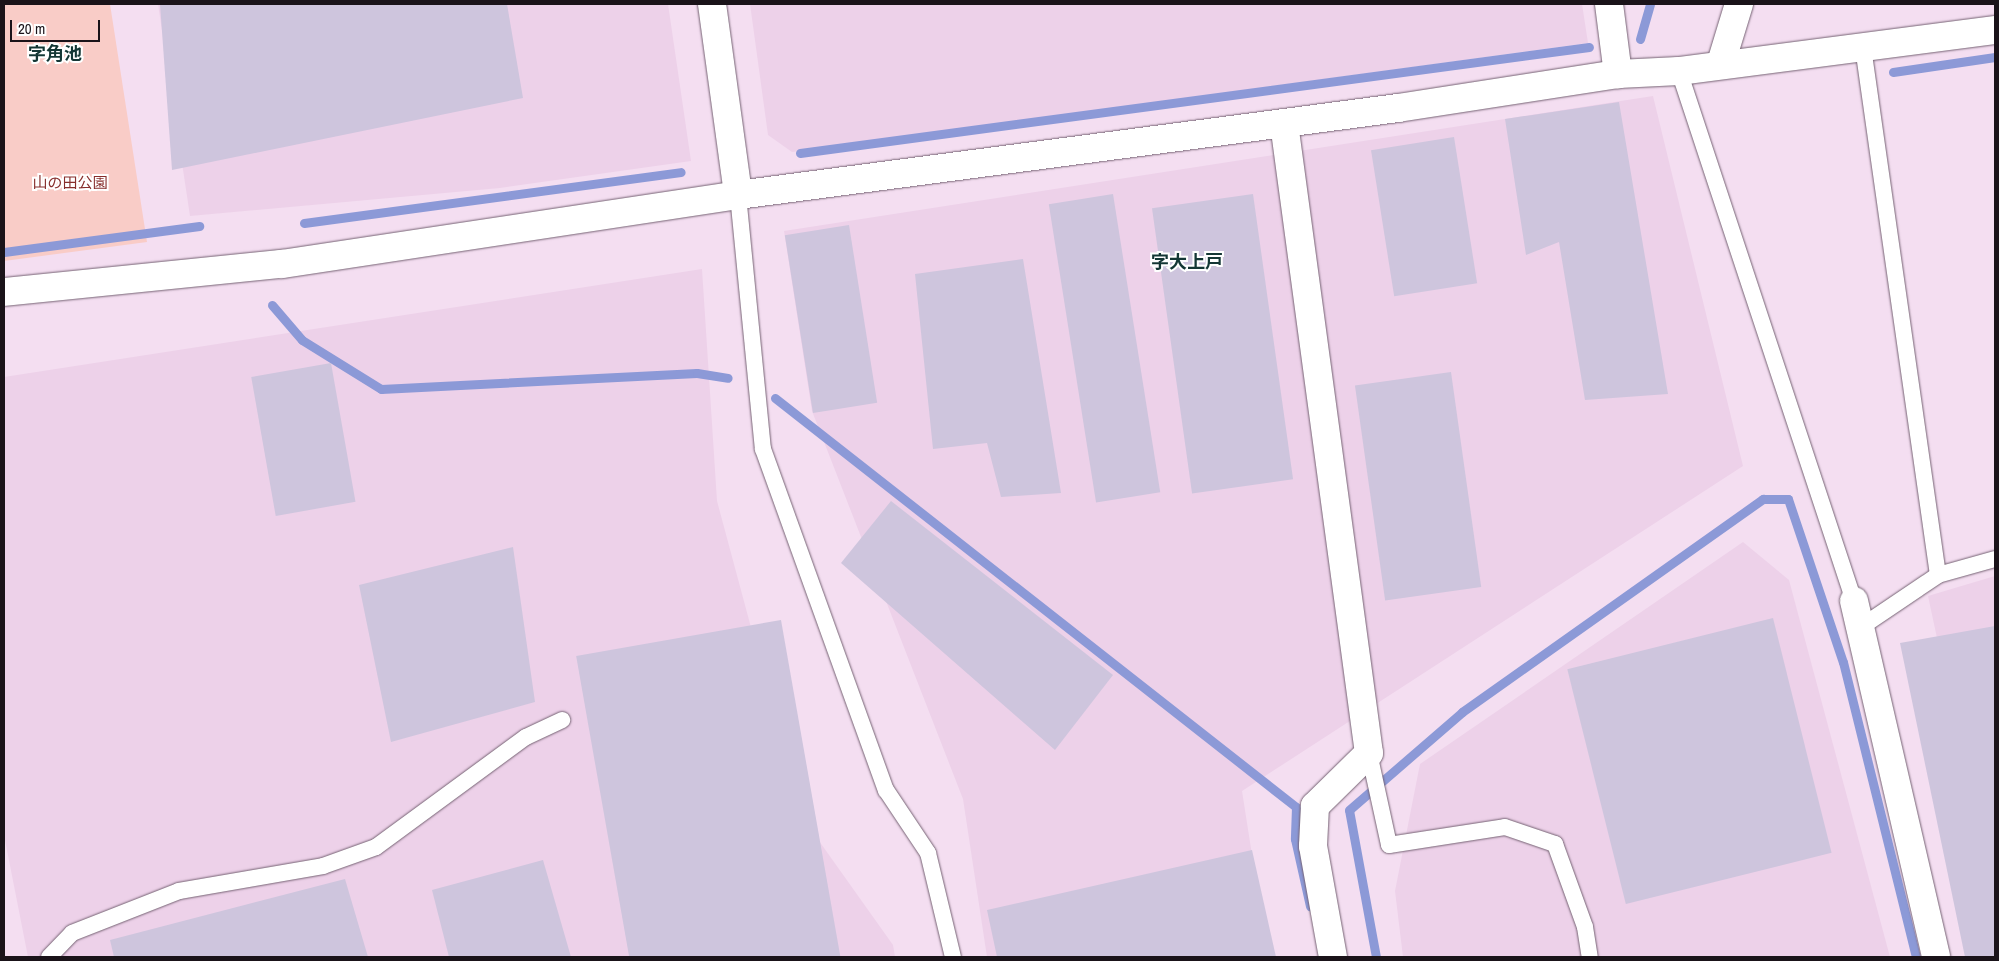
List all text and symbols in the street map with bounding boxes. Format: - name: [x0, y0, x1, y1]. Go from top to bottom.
- scale bar: [12, 10, 102, 42]
- text: 20 m: [18, 18, 45, 39]
- district label: 字角池: [28, 43, 82, 65]
- park label: 山の田公園: [33, 174, 107, 192]
- district label: 字大上戸: [1151, 251, 1223, 273]

